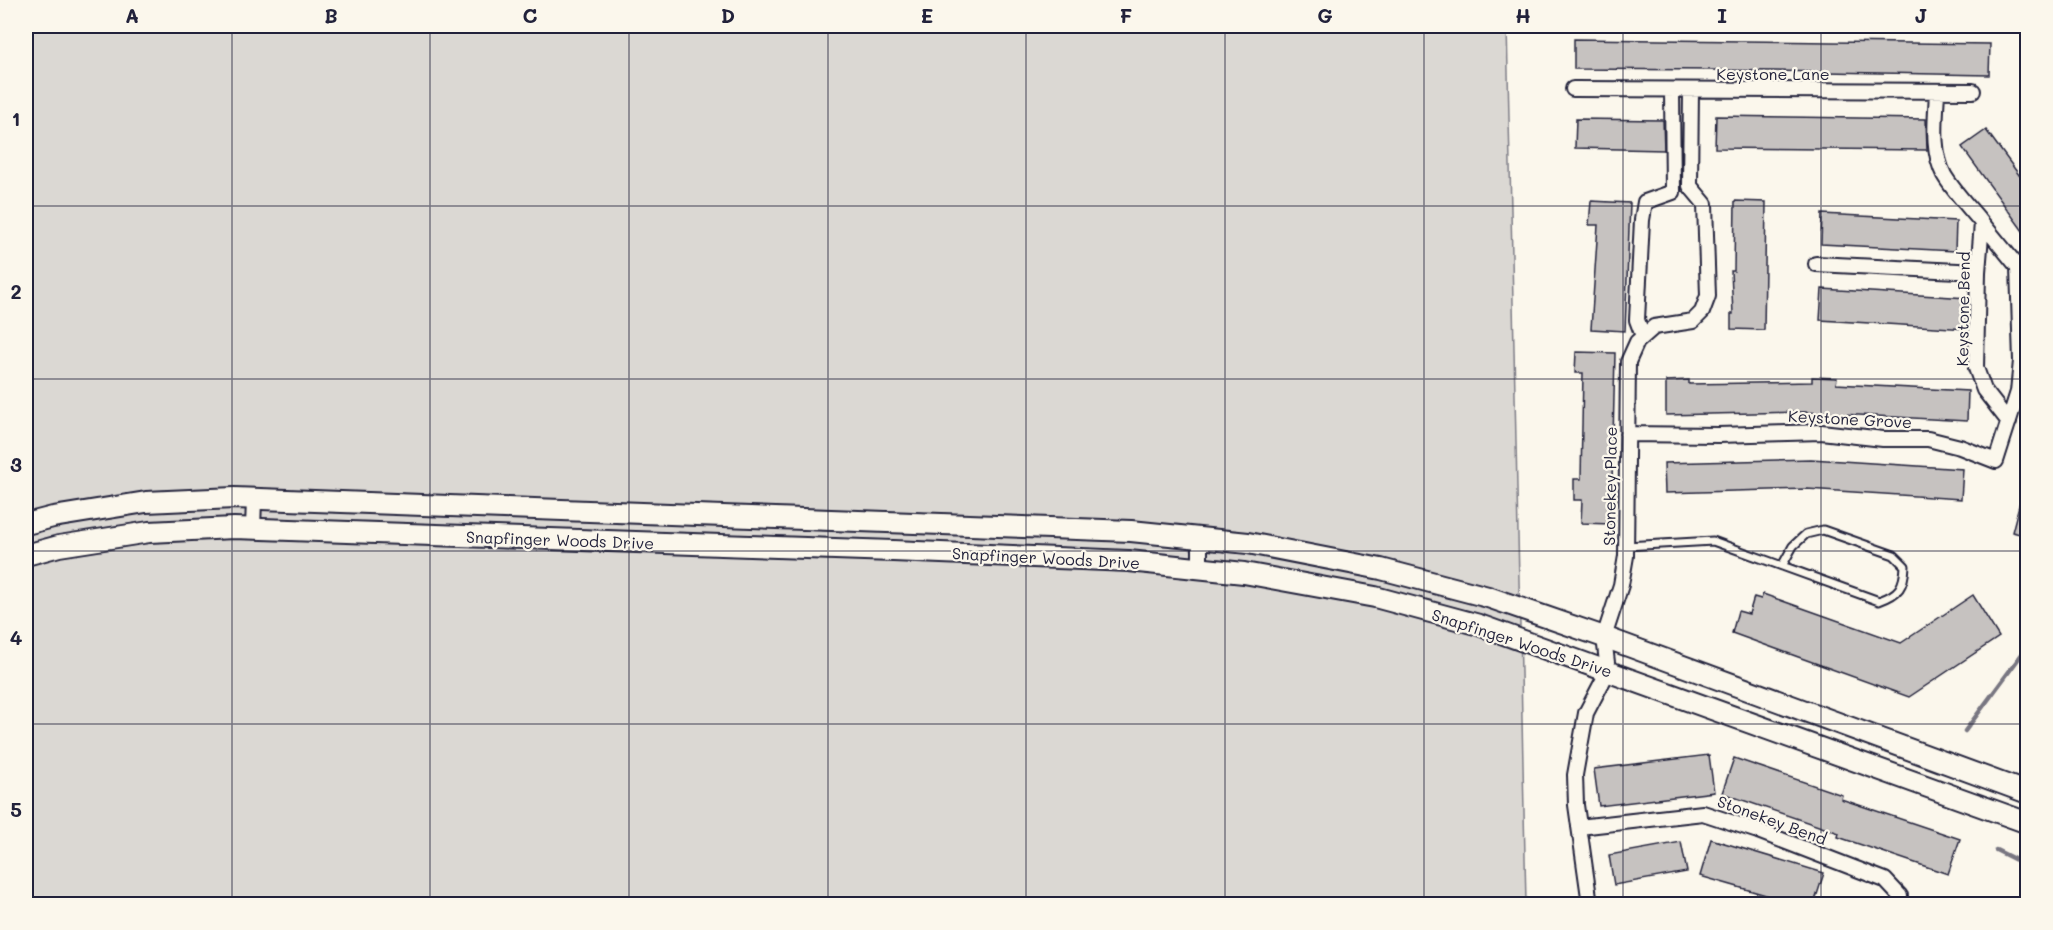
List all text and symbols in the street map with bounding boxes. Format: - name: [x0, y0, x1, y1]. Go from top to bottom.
- text: A: [125, 2, 139, 28]
- text: B: [324, 2, 338, 28]
- text: C: [523, 2, 538, 28]
- text: D: [721, 2, 735, 28]
- text: E: [921, 2, 933, 28]
- text: F: [1120, 2, 1133, 28]
- text: G: [1317, 2, 1333, 28]
- text: H: [1515, 2, 1531, 28]
- text: I: [1717, 2, 1727, 28]
- text: J: [1914, 2, 1928, 28]
- street label: Keystone Lane: [1716, 63, 1830, 84]
- text: 1: [12, 105, 20, 131]
- street label: Keystone Bend: [1951, 251, 1974, 367]
- text: 2: [10, 278, 22, 304]
- street label: Keystone Grove: [1788, 405, 1912, 432]
- street label: Stonekey Place: [1598, 426, 1621, 546]
- text: 3: [10, 451, 22, 477]
- street label: Snapfinger Woods Drive: [466, 526, 655, 553]
- street label: Snapfinger Woods Drive: [951, 542, 1141, 573]
- street label: Snapfinger Woods Drive: [1429, 603, 1615, 682]
- text: 4: [10, 624, 23, 650]
- street label: Stonekey Bend: [1715, 790, 1830, 849]
- text: 5: [10, 796, 22, 822]

